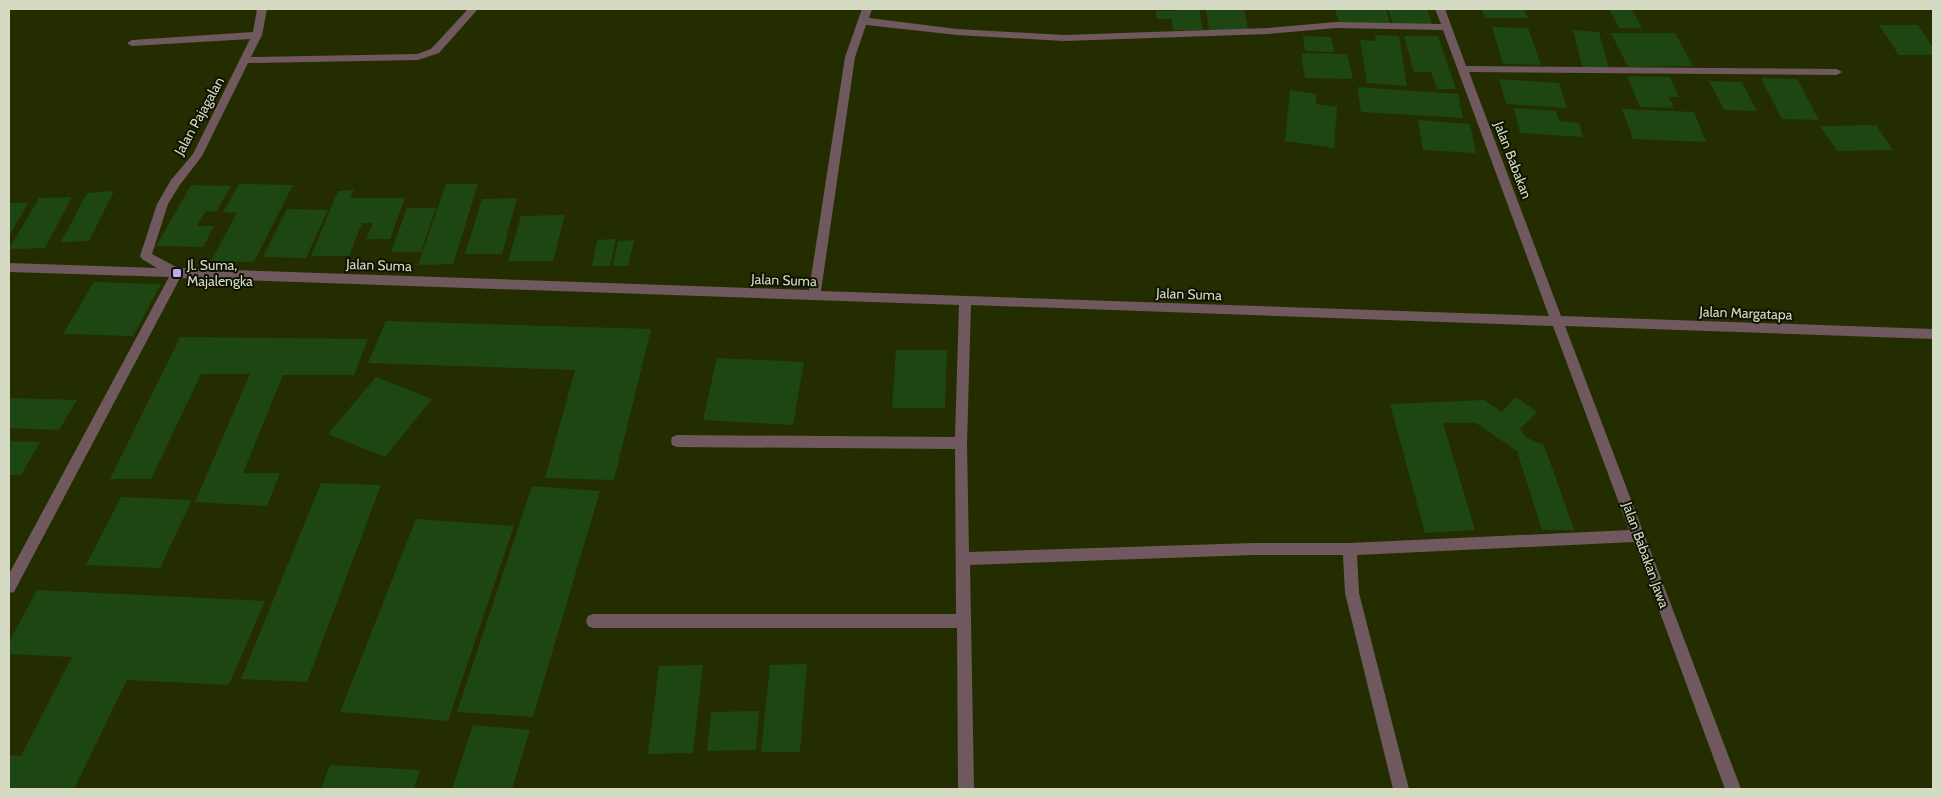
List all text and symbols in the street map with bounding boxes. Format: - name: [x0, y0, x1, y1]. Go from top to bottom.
- street label: Jalan Pajagalan: [170, 73, 228, 159]
- street label: Jalan Babakan: [1490, 118, 1536, 201]
- street label: Jalan Suma: [345, 255, 412, 275]
- place label: Jl. Suma, Majalengka: [186, 256, 253, 290]
- marker: Jl. Suma, Majalengka: [171, 267, 183, 279]
- street label: Jalan Suma: [750, 270, 817, 290]
- street label: Jalan Suma: [1155, 284, 1222, 304]
- street label: Jalan Margatapa: [1698, 302, 1793, 324]
- street label: Jalan Babakan Jawa: [1618, 499, 1674, 611]

